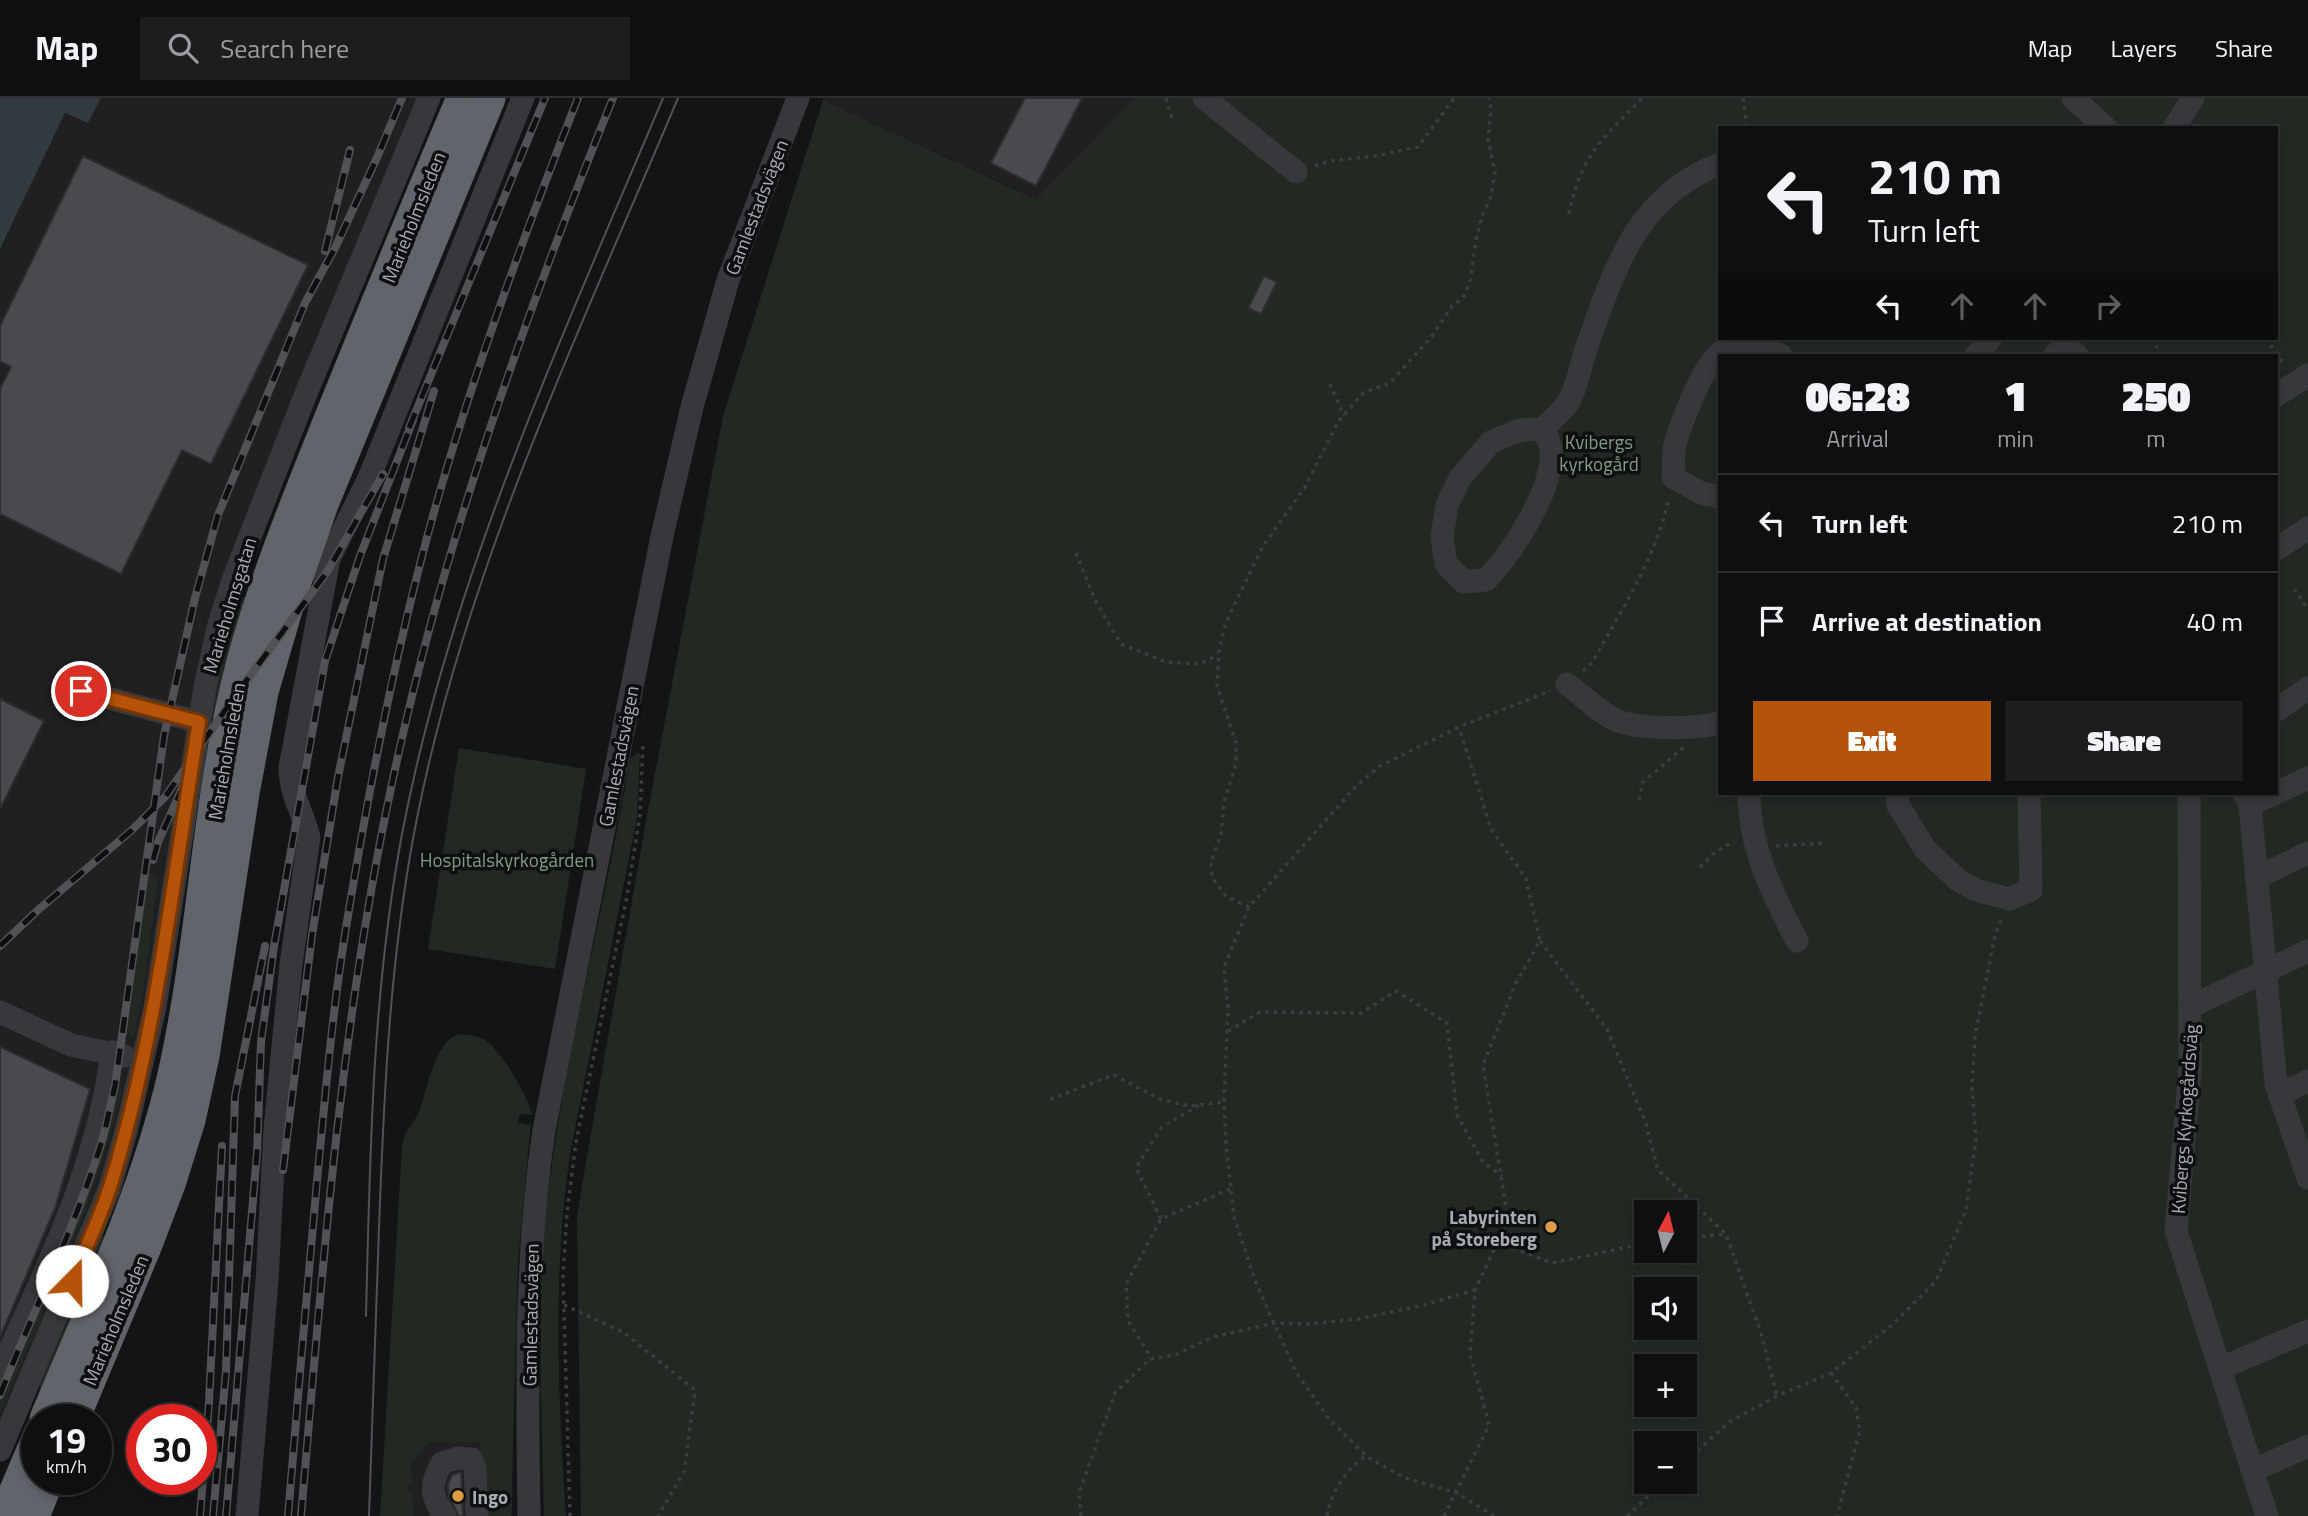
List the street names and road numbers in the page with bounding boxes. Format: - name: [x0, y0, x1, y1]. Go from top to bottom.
- street label: Gamlestadsvägen: [717, 135, 795, 279]
- street label: Marieholmsleden: [374, 147, 452, 287]
- street label: Marieholmsgatan: [195, 533, 263, 677]
- street label: Marieholmsleden: [200, 680, 252, 822]
- street label: Gamlestadsvägen: [590, 683, 646, 829]
- street label: Kvibergs Kyrkogårdsväg: [2163, 1023, 2205, 1215]
- street label: Gamlestadsvägen: [514, 1243, 546, 1387]
- street label: Marieholmsleden: [74, 1250, 156, 1390]

